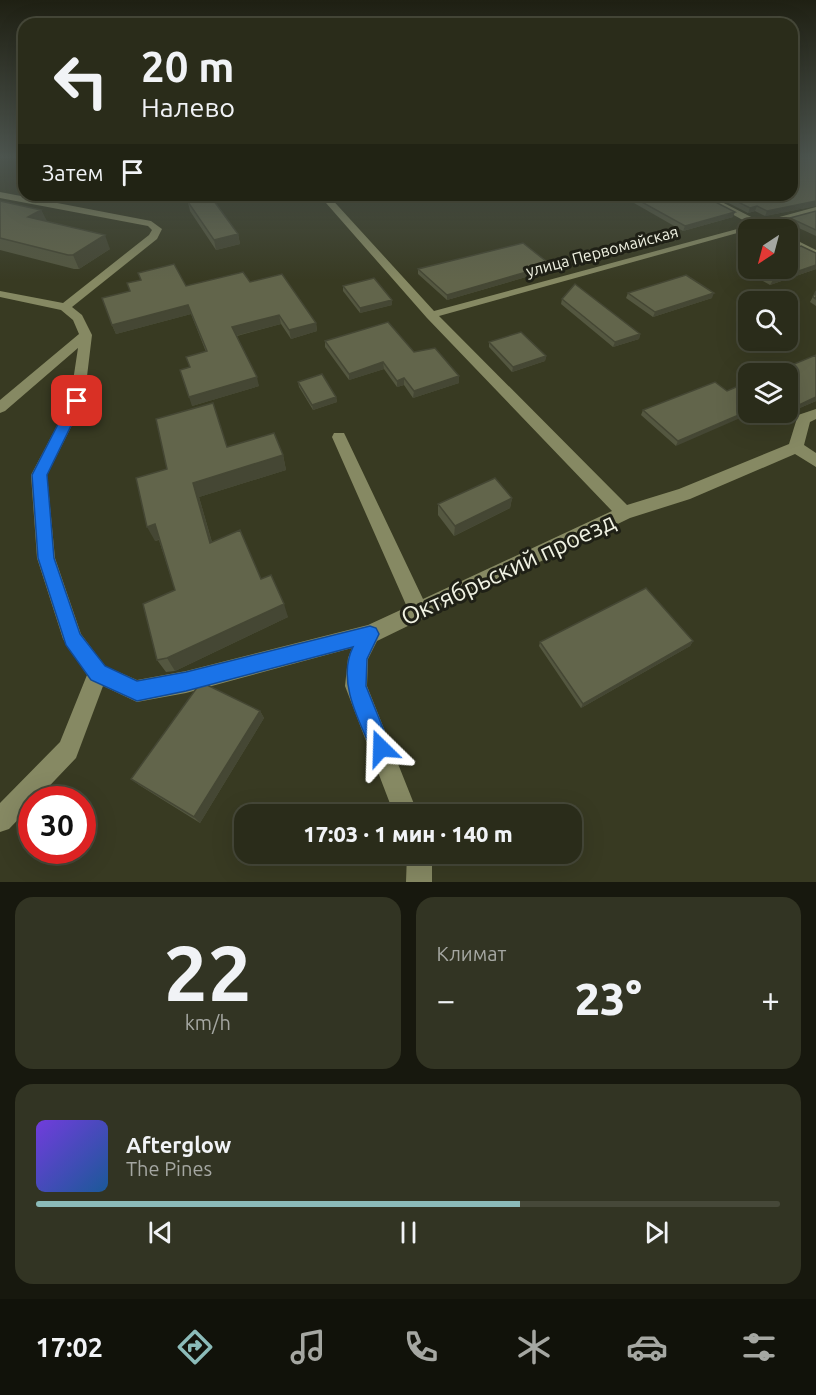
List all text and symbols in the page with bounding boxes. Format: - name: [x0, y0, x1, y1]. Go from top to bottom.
- icon: left: [42, 42, 120, 120]
- text: 20 m: [141, 43, 235, 90]
- text: Налево: [141, 92, 235, 122]
- icon: arrive: [116, 156, 149, 189]
- text: Затем: [42, 160, 104, 185]
- north arrow: [738, 219, 798, 279]
- map controls: [738, 219, 798, 423]
- street label: улица Первомайская: [524, 222, 680, 280]
- button: search: [738, 291, 798, 351]
- button: layers: [738, 363, 798, 423]
- pin: [51, 375, 102, 426]
- icon: arrive: [60, 384, 93, 417]
- street label: Октябрьский проезд: [397, 507, 619, 631]
- position arrow: [349, 716, 413, 780]
- speed limit sign: 30: [18, 786, 96, 864]
- text: 17:03 · 1 мин · 140 m: [303, 821, 513, 846]
- text: 22: [164, 928, 252, 1016]
- text: Климат: [437, 942, 506, 965]
- text: 23°: [575, 973, 642, 1024]
- text: −: [437, 981, 455, 1018]
- text: +: [761, 981, 780, 1018]
- text: km/h: [185, 1011, 231, 1034]
- text: Afterglow: [126, 1132, 231, 1157]
- text: The Pines: [126, 1157, 212, 1180]
- icon: previous: [144, 1216, 177, 1249]
- icon: pause: [392, 1216, 425, 1249]
- icon: next: [640, 1216, 673, 1249]
- icon: directions: [174, 1326, 216, 1368]
- icon: music: [287, 1326, 329, 1368]
- icon: phone: [400, 1326, 442, 1368]
- icon: climate: [513, 1326, 555, 1368]
- icon: car: [626, 1326, 668, 1368]
- icon: filters: [738, 1326, 780, 1368]
- text: 17:02: [35, 1332, 103, 1362]

